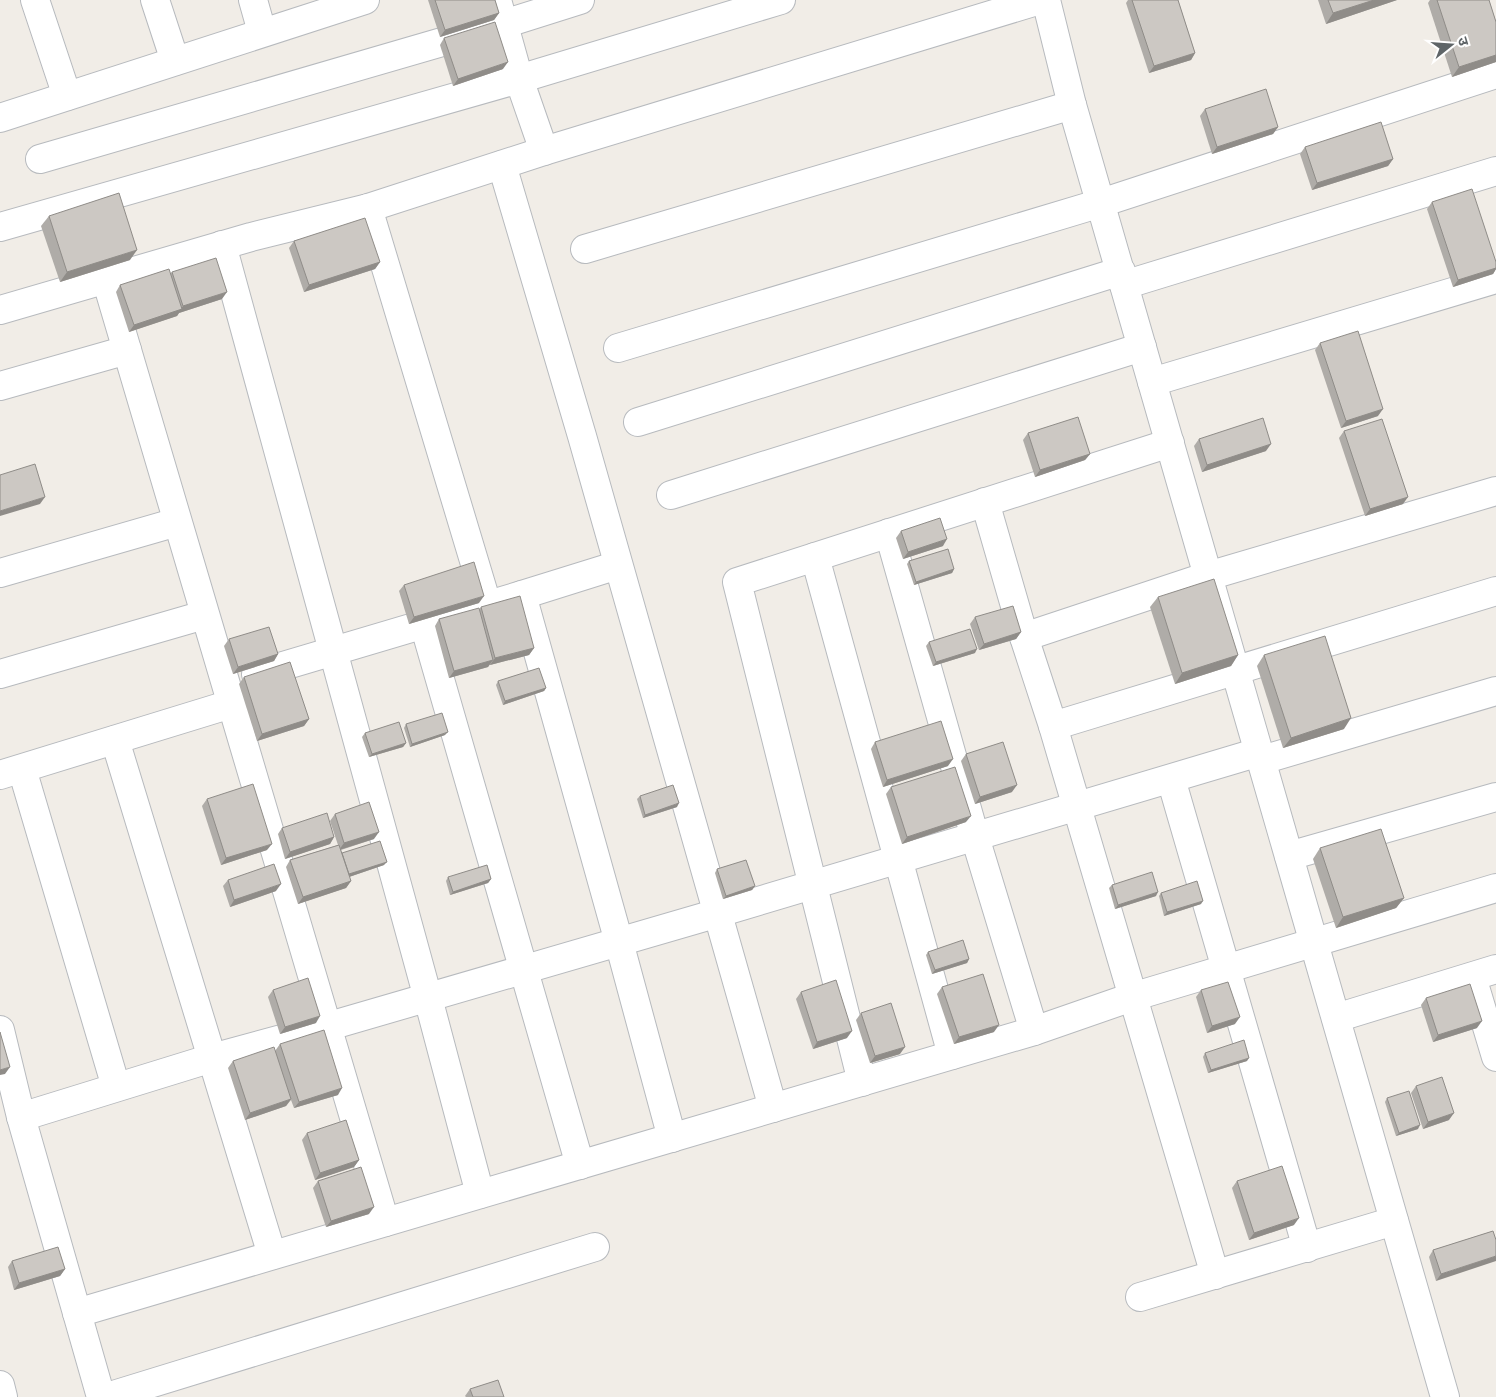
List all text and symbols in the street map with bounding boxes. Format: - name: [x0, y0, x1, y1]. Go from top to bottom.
- north arrow: [1426, 20, 1476, 70]
- text: उ: [1454, 35, 1473, 49]

